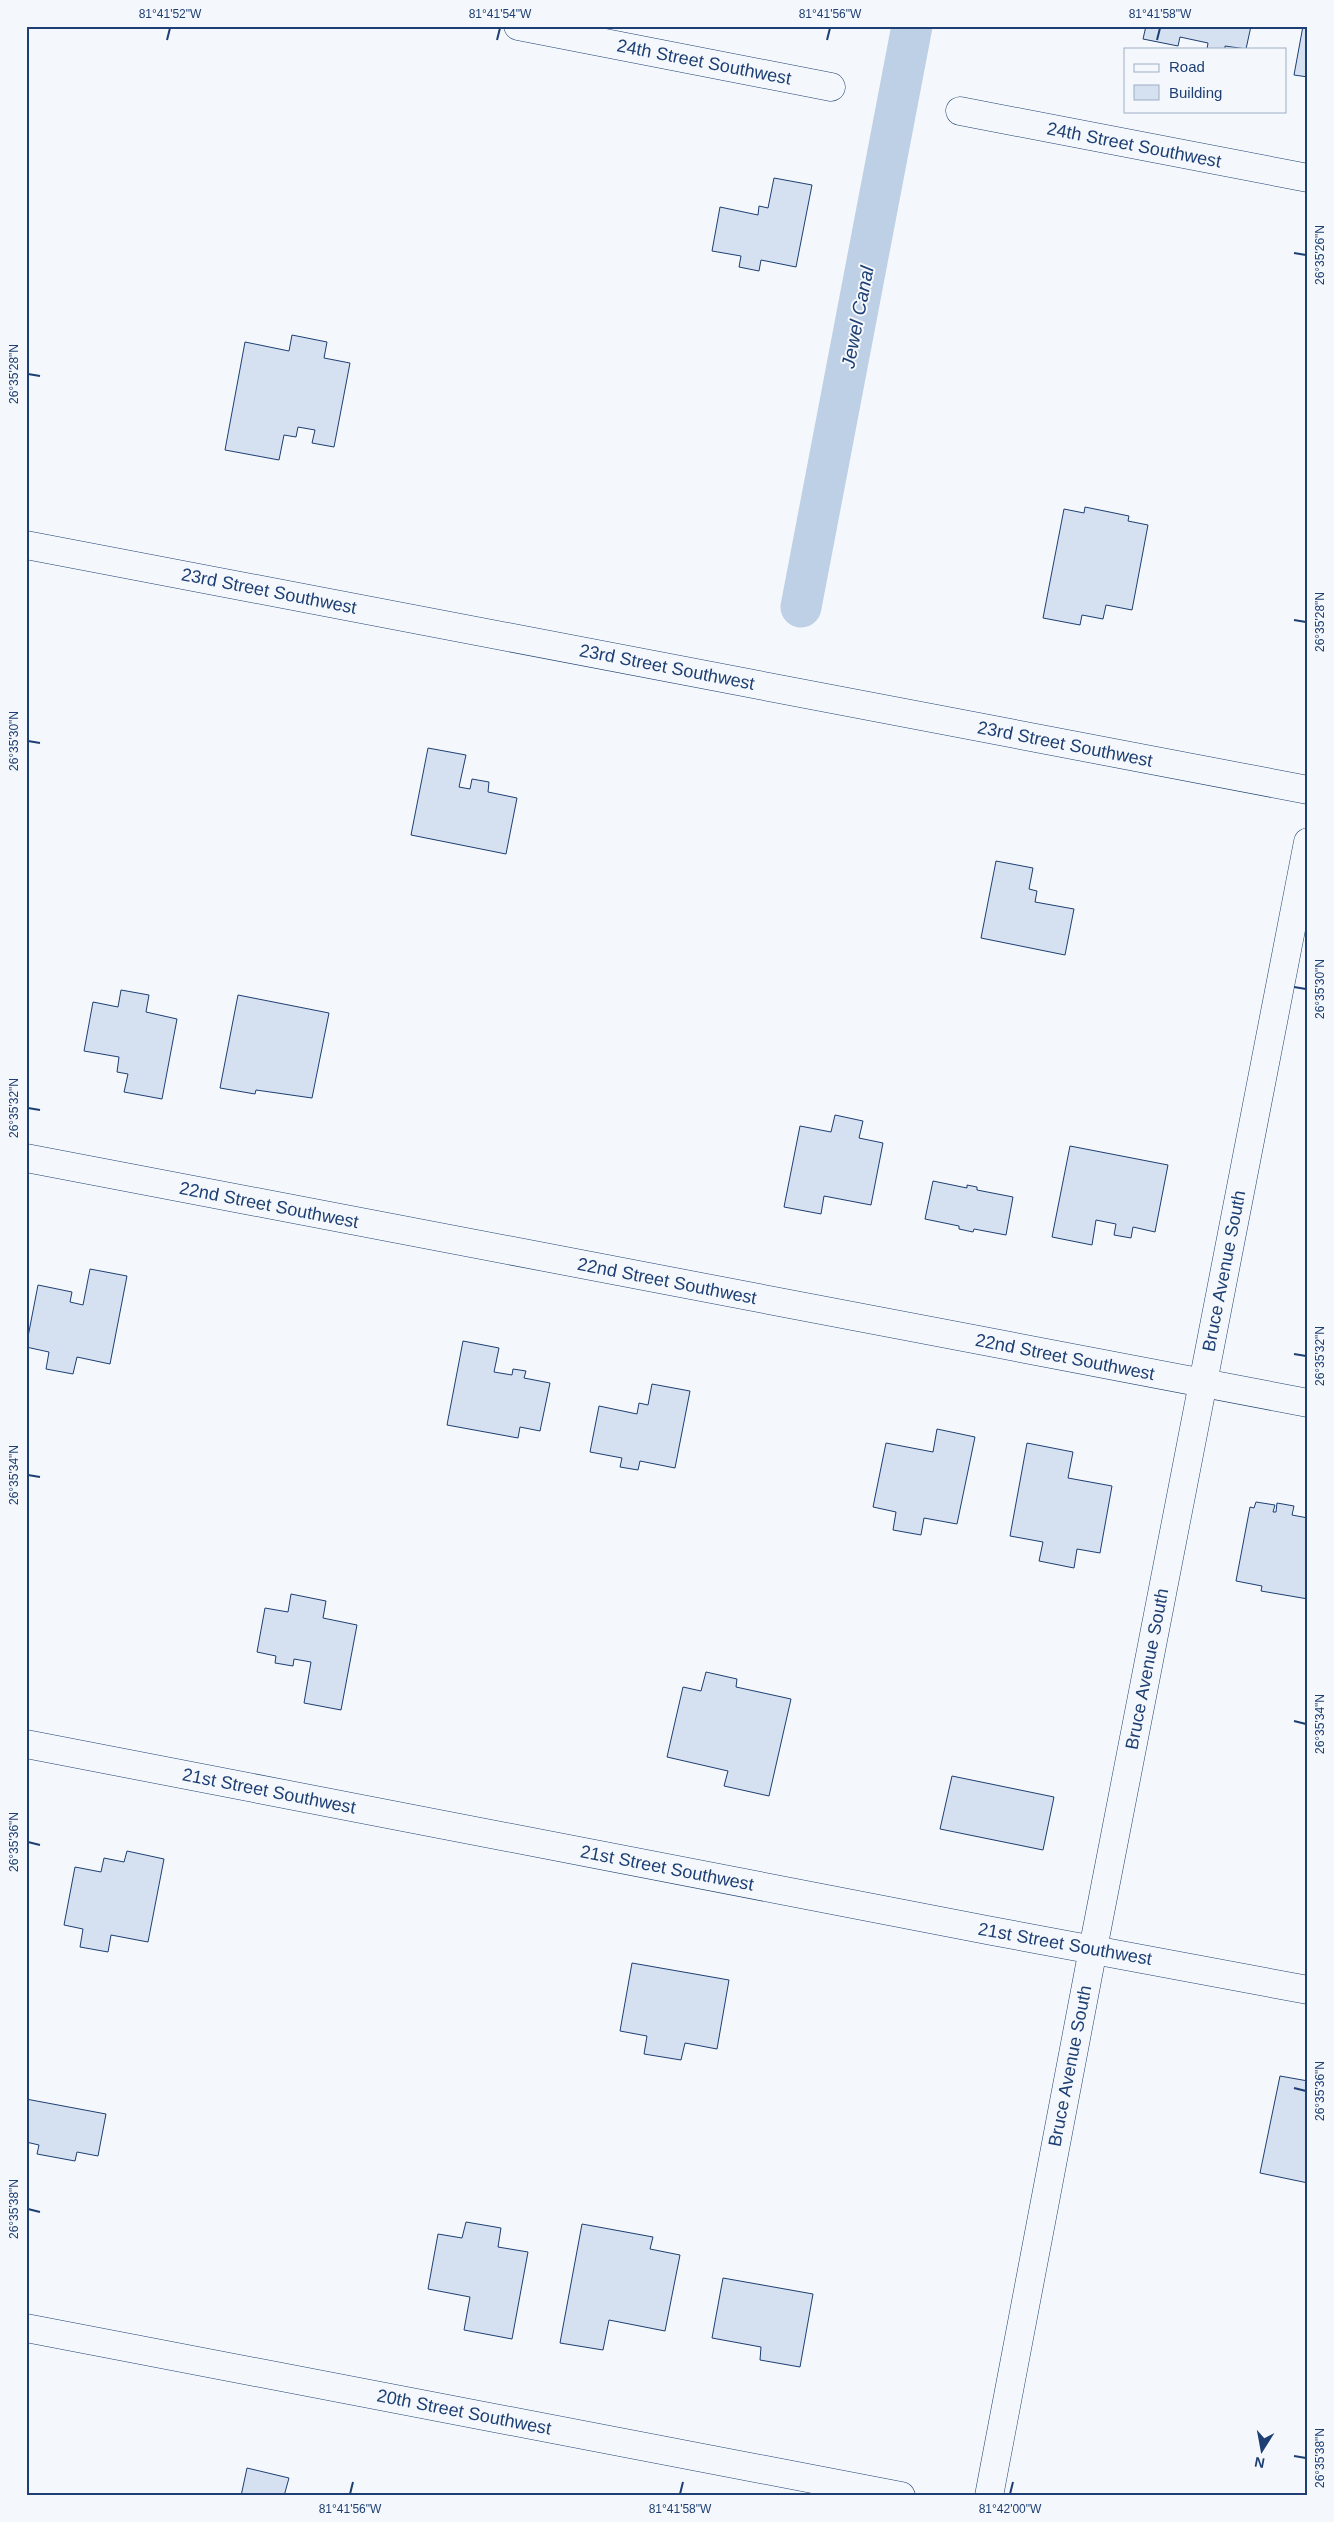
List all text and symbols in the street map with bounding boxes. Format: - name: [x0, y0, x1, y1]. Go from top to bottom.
- text: 81°41'52"W: [139, 7, 202, 21]
- text: 81°41'54"W: [469, 7, 532, 21]
- text: 81°41'56"W: [799, 7, 862, 21]
- text: 81°41'58"W: [1129, 7, 1192, 21]
- street label: 24th Street Southwest: [615, 35, 793, 89]
- legend: [1124, 48, 1286, 112]
- text: Road: [1169, 58, 1205, 75]
- text: Building: [1169, 84, 1222, 101]
- street label: 24th Street Southwest: [1045, 118, 1223, 172]
- text: 26°35'26"N: [1313, 225, 1327, 285]
- water label: Jewel Canal: [837, 264, 878, 371]
- text: 26°35'28"N: [7, 344, 21, 404]
- street label: 23rd Street Southwest: [180, 564, 358, 618]
- text: 26°35'28"N: [1313, 592, 1327, 652]
- street label: 23rd Street Southwest: [578, 640, 756, 694]
- text: 26°35'30"N: [7, 711, 21, 771]
- street label: 23rd Street Southwest: [976, 717, 1154, 771]
- text: 26°35'30"N: [1313, 959, 1327, 1019]
- text: 26°35'32"N: [7, 1078, 21, 1138]
- street label: 22nd Street Southwest: [178, 1178, 360, 1232]
- street label: Bruce Avenue South: [1199, 1189, 1249, 1353]
- street label: 22nd Street Southwest: [576, 1254, 758, 1308]
- text: 26°35'32"N: [1313, 1326, 1327, 1386]
- street label: 22nd Street Southwest: [974, 1330, 1156, 1384]
- text: 26°35'34"N: [7, 1445, 21, 1505]
- street label: Bruce Avenue South: [1122, 1587, 1172, 1751]
- text: 26°35'34"N: [1313, 1694, 1327, 1754]
- street label: 21st Street Southwest: [181, 1764, 357, 1818]
- text: 26°35'36"N: [7, 1812, 21, 1872]
- street label: 21st Street Southwest: [579, 1841, 755, 1895]
- street label: 21st Street Southwest: [977, 1919, 1153, 1969]
- street label: Bruce Avenue South: [1045, 1984, 1095, 2148]
- text: 26°35'36"N: [1313, 2061, 1327, 2121]
- text: 26°35'38"N: [7, 2179, 21, 2239]
- street label: 20th Street Southwest: [375, 2385, 553, 2439]
- north arrow: [1236, 2424, 1286, 2474]
- text: 26°35'38"N: [1313, 2428, 1327, 2488]
- text: N: [1253, 2454, 1266, 2472]
- text: 81°41'56"W: [319, 2502, 382, 2516]
- text: 81°41'58"W: [649, 2502, 712, 2516]
- text: 81°42'00"W: [979, 2502, 1042, 2516]

